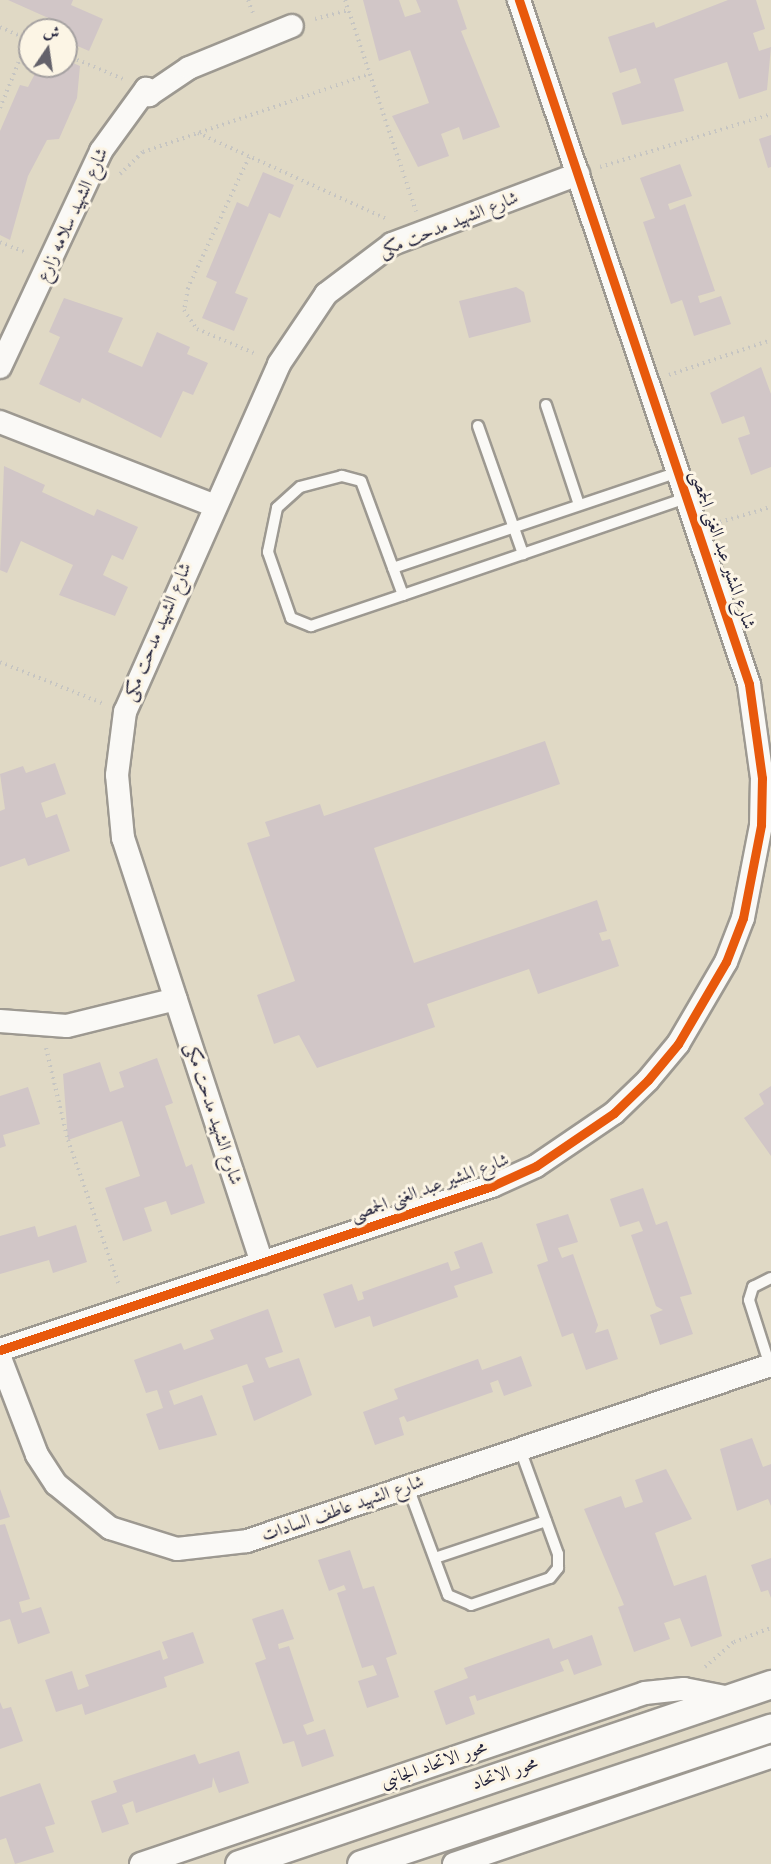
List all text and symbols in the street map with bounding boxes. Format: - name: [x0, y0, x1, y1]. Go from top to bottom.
- north arrow: [18, 18, 78, 78]
- text: ش: [41, 20, 62, 45]
- street label: شارع الشهيد سلامه زارع: [33, 145, 113, 285]
- street label: شارع الشهيد مدحت مكى: [376, 187, 522, 263]
- street label: شارع المشير عبد الغنى الجمصى: [685, 467, 759, 633]
- street label: شارع الشهيد مدحت مكى: [119, 560, 197, 704]
- street label: شارع الشهيد مدحت مكى: [180, 1040, 246, 1188]
- street label: شارع المشير عبد الغنى الجمصى: [348, 1149, 512, 1227]
- street label: شارع الشهيد عاطف السادات: [259, 1471, 427, 1547]
- street label: محور الاتحاد الجانبى: [378, 1737, 490, 1793]
- street label: محور الاتحاد: [469, 1753, 541, 1795]

